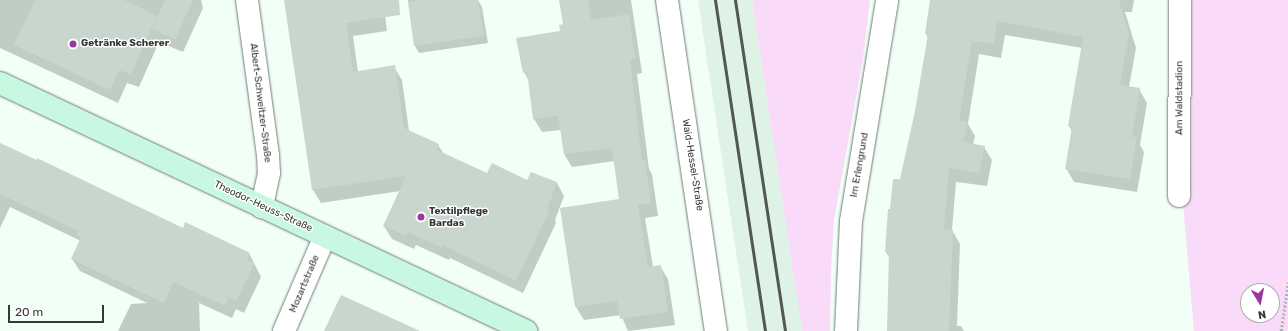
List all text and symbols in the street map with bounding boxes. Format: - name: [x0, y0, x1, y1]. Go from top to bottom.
- place label: Getränke Scherer: [81, 38, 169, 50]
- marker: Getränke Scherer: [68, 39, 78, 49]
- street label: Albert-Schweitzer-Straße: [247, 43, 273, 163]
- street label: Am Waldstadion: [1174, 61, 1186, 135]
- street label: Waid-Hessel-Straße: [679, 118, 705, 212]
- street label: Im Erlengrund: [848, 132, 872, 198]
- street label: Theodor-Heuss-Straße: [212, 179, 314, 235]
- place label: Textilpflege Bardas: [429, 205, 488, 228]
- marker: Textilpflege Bardas: [416, 212, 426, 222]
- street label: Mozartstraße: [287, 253, 323, 315]
- north arrow: [1240, 283, 1280, 323]
- scale bar: [10, 297, 106, 323]
- text: 20 m: [15, 305, 43, 319]
- text: N: [1257, 307, 1267, 321]

